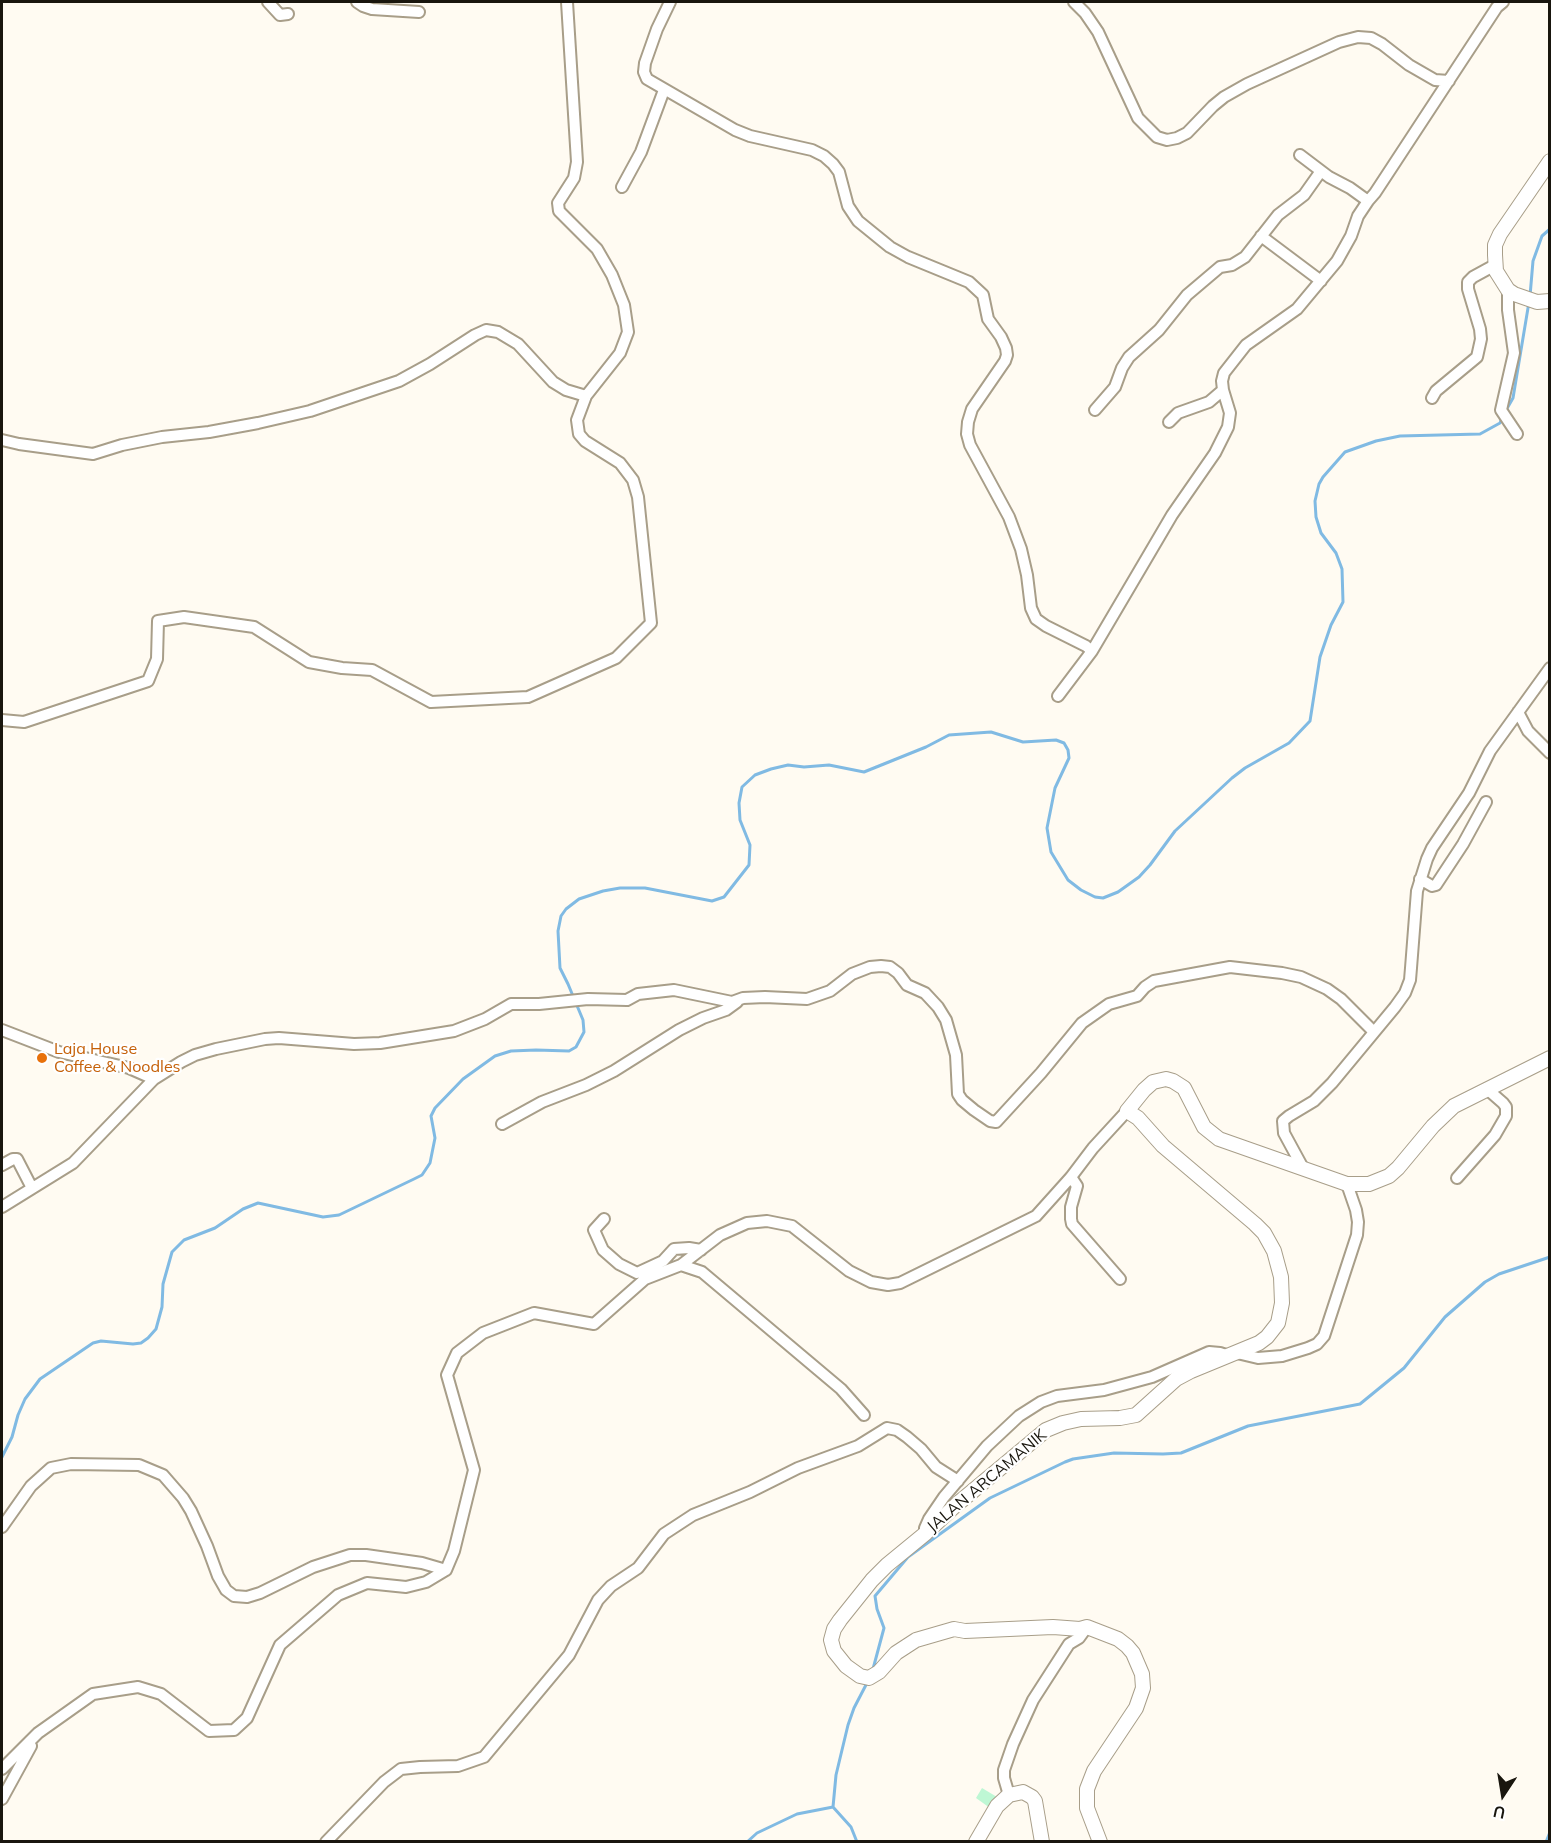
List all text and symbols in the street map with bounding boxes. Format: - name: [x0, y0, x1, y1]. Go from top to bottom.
- place label: Laja House Coffee & Noodles: [54, 1039, 181, 1077]
- marker: Laja House Coffee & Noodles: [35, 1051, 49, 1065]
- street label: JALAN ARCAMANIK: [923, 1425, 1051, 1537]
- north arrow: [1473, 1765, 1533, 1825]
- text: U: [1491, 1802, 1507, 1824]

